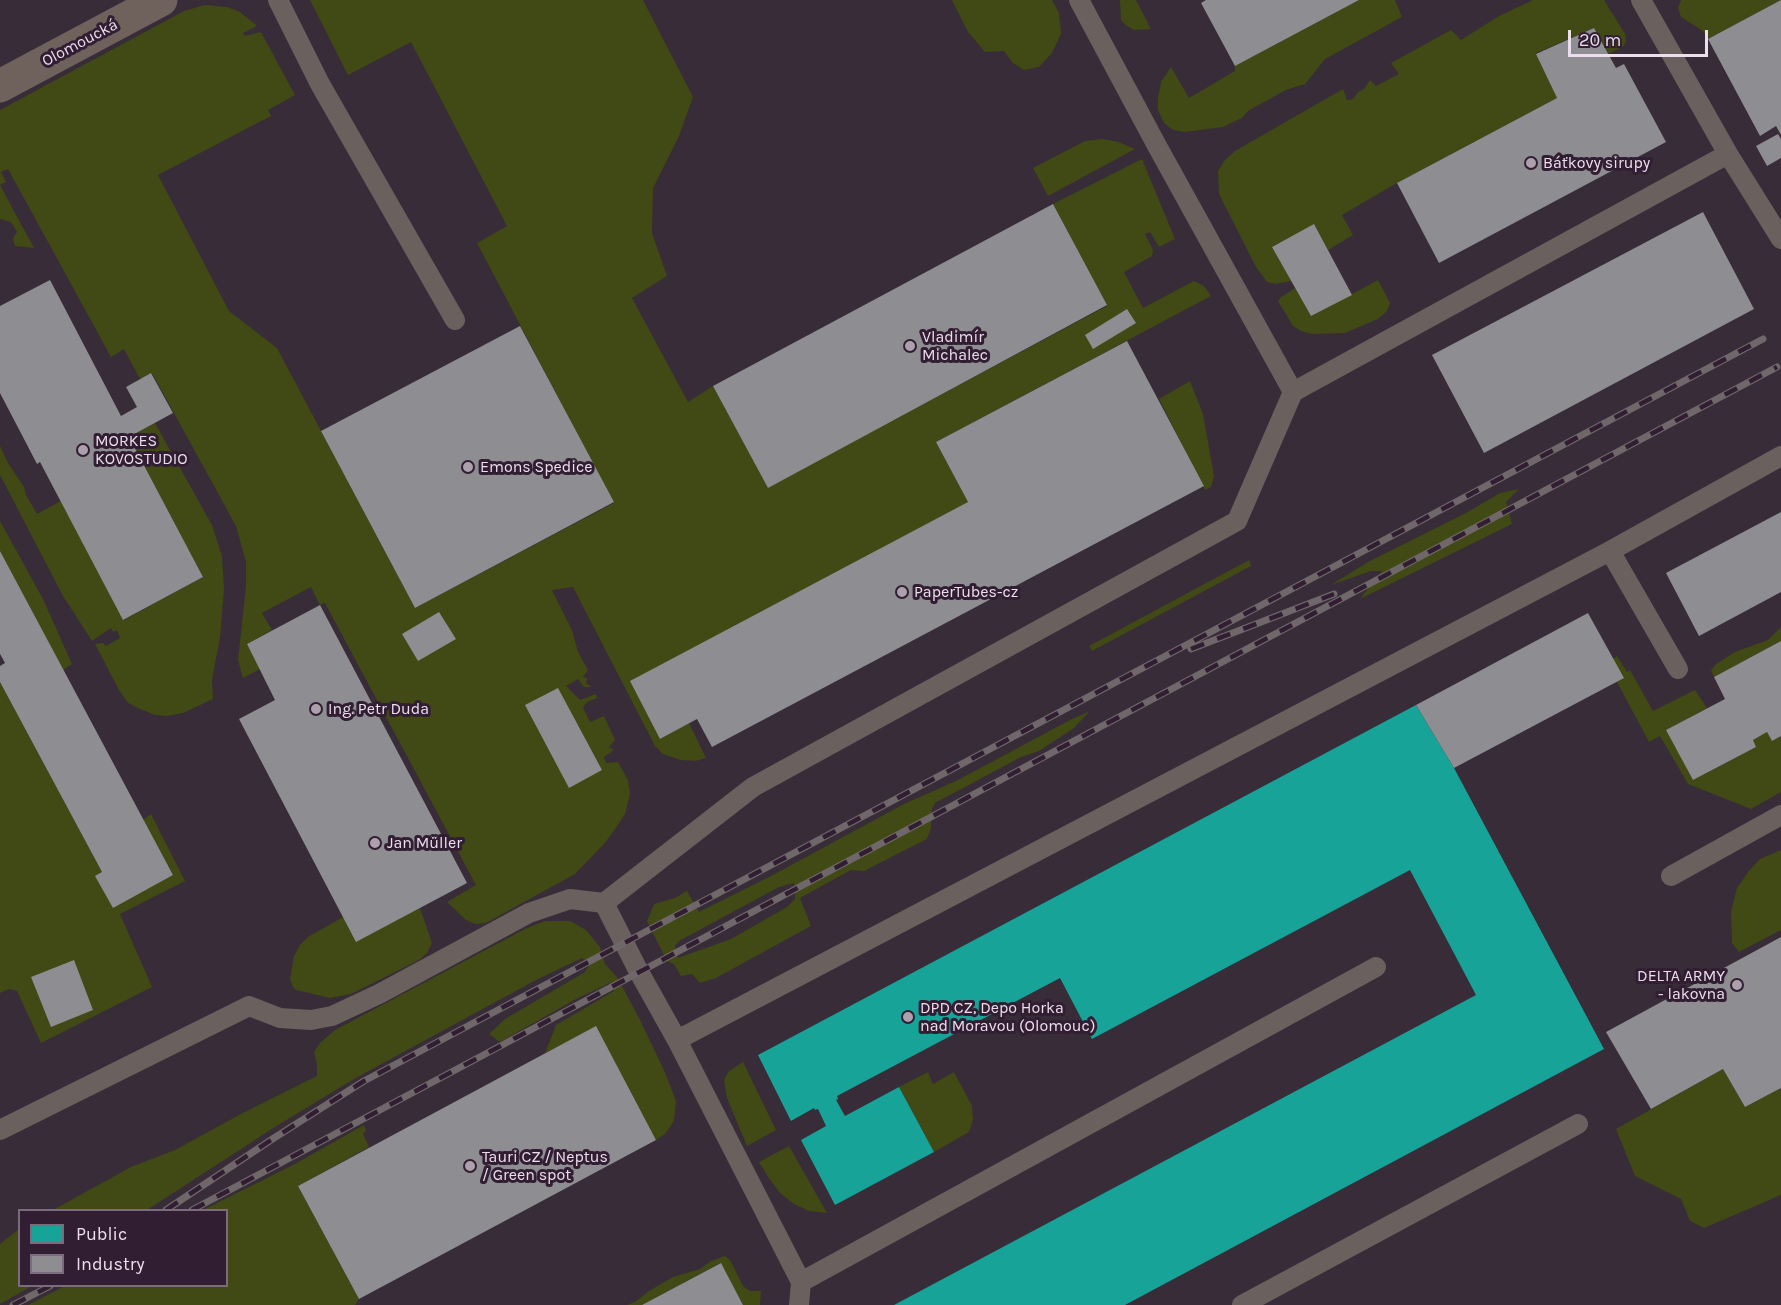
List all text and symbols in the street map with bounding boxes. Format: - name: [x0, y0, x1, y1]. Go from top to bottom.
- street label: Olomoucká: [39, 15, 121, 71]
- scale bar: [1571, 18, 1710, 56]
- text: 20 m: [1579, 29, 1621, 51]
- place label: Báťkovy sirupy: [1543, 153, 1650, 173]
- marker: Báťkovy sirupy: [1524, 156, 1538, 170]
- place label: Vladimír Michalec: [922, 327, 988, 365]
- marker: Vladimír Michalec: [903, 339, 917, 353]
- place label: MORKES KOVOSTUDIO: [95, 431, 188, 469]
- marker: MORKES KOVOSTUDIO: [76, 443, 90, 457]
- place label: Emons Spedice: [480, 457, 593, 477]
- marker: Emons Spedice: [461, 460, 475, 474]
- place label: PaperTubes-cz: [914, 582, 1018, 602]
- marker: PaperTubes-cz: [895, 585, 909, 599]
- place label: Ing. Petr Duda: [328, 699, 429, 719]
- marker: Ing. Petr Duda: [309, 702, 323, 716]
- place label: Jan Müller: [387, 833, 462, 853]
- marker: Jan Müller: [368, 836, 382, 850]
- place label: DELTA ARMY - lakovna: [1637, 966, 1725, 1004]
- marker: DELTA ARMY - lakovna: [1730, 978, 1744, 992]
- place label: DPD CZ, Depo Horka nad Moravou (Olomouc): [920, 998, 1095, 1036]
- marker: DPD CZ, Depo Horka nad Moravou (Olomouc): [901, 1010, 915, 1024]
- place label: Tauri CZ / Neptus / Green spot: [482, 1147, 608, 1185]
- marker: Tauri CZ / Neptus / Green spot: [463, 1159, 477, 1173]
- legend: [18, 1209, 228, 1287]
- text: Public: [76, 1223, 127, 1245]
- text: Industry: [76, 1253, 145, 1275]

